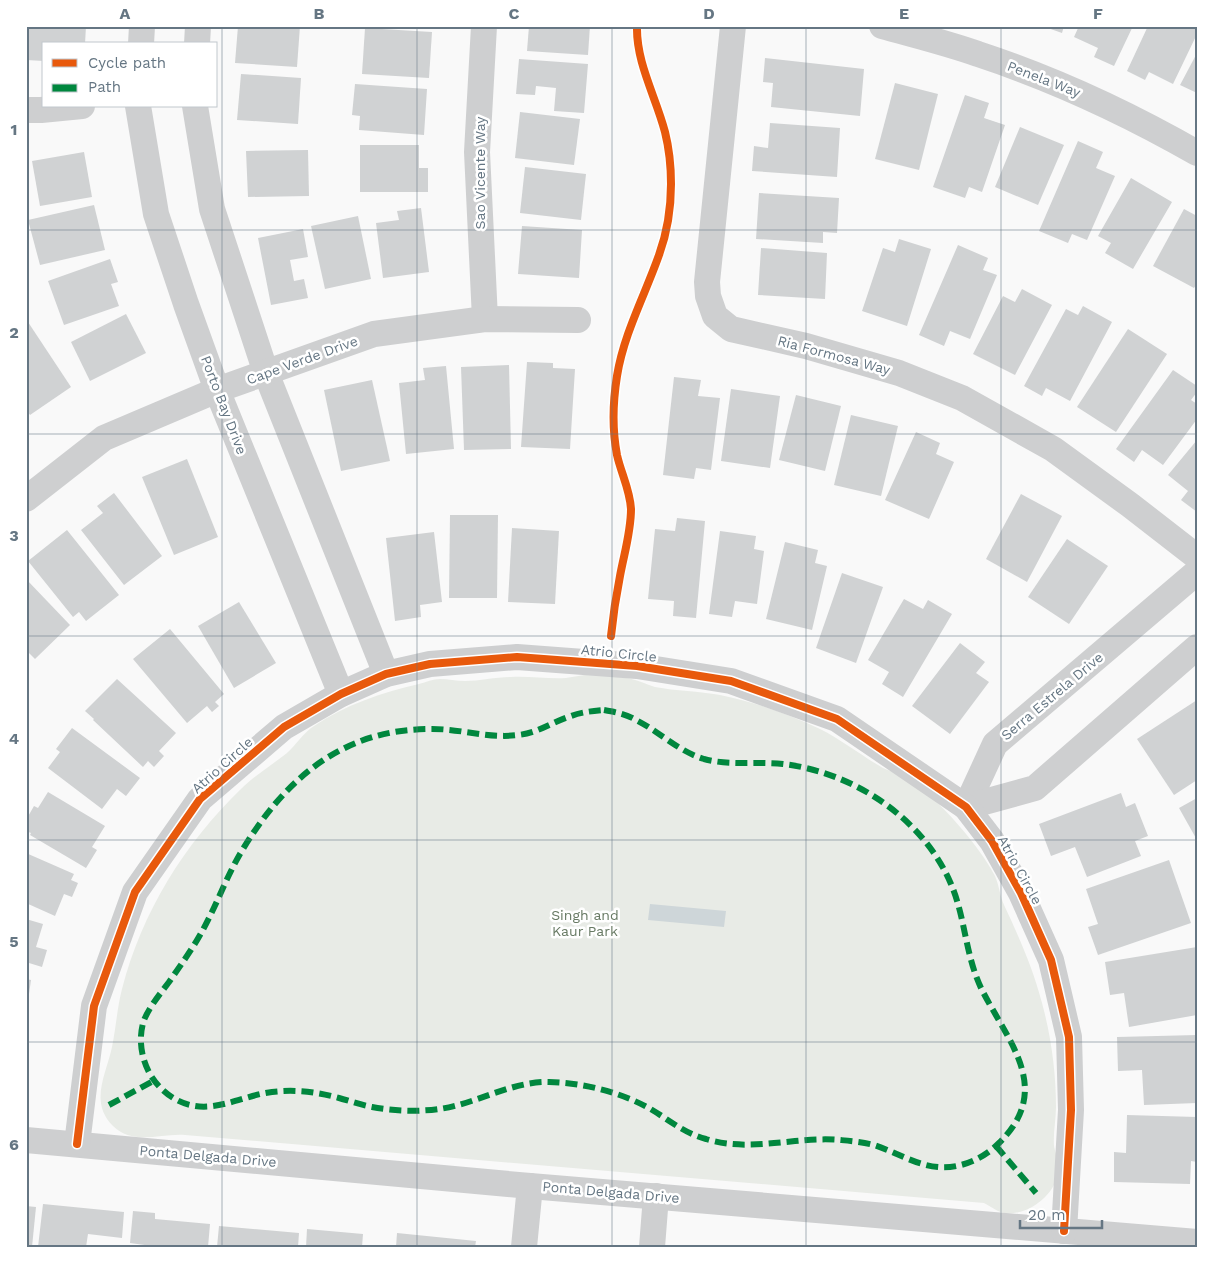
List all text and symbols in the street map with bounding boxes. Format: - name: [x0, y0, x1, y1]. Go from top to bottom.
- text: A: [120, 4, 131, 23]
- text: B: [314, 4, 325, 23]
- text: C: [509, 4, 520, 23]
- text: D: [703, 4, 715, 23]
- text: E: [899, 4, 909, 23]
- text: F: [1093, 4, 1103, 23]
- legend: [42, 42, 218, 108]
- text: Cycle path: [88, 54, 166, 72]
- street label: Penela Way: [1005, 58, 1084, 101]
- text: Path: [88, 78, 121, 96]
- street label: Sao Vicente Way: [472, 116, 488, 229]
- text: 1: [11, 120, 17, 139]
- text: 2: [9, 323, 19, 342]
- street label: Cape Verde Drive: [244, 332, 360, 388]
- street label: Ria Formosa Way: [776, 332, 893, 378]
- street label: Porto Bay Drive: [198, 353, 250, 457]
- text: 3: [9, 526, 19, 545]
- street label: Atrio Circle: [580, 641, 658, 665]
- street label: Serra Estrela Drive: [998, 649, 1106, 743]
- text: 4: [9, 729, 19, 748]
- street label: Atrio Circle: [188, 734, 256, 796]
- street label: Atrio Circle: [995, 833, 1045, 907]
- park label: Singh and Kaur Park: [551, 907, 619, 939]
- text: 5: [9, 932, 19, 951]
- text: 6: [9, 1135, 19, 1154]
- street label: Ponta Delgada Drive: [139, 1142, 277, 1170]
- street label: Ponta Delgada Drive: [542, 1178, 680, 1206]
- scale bar: [1020, 1198, 1103, 1230]
- text: 20 m: [1028, 1206, 1066, 1224]

